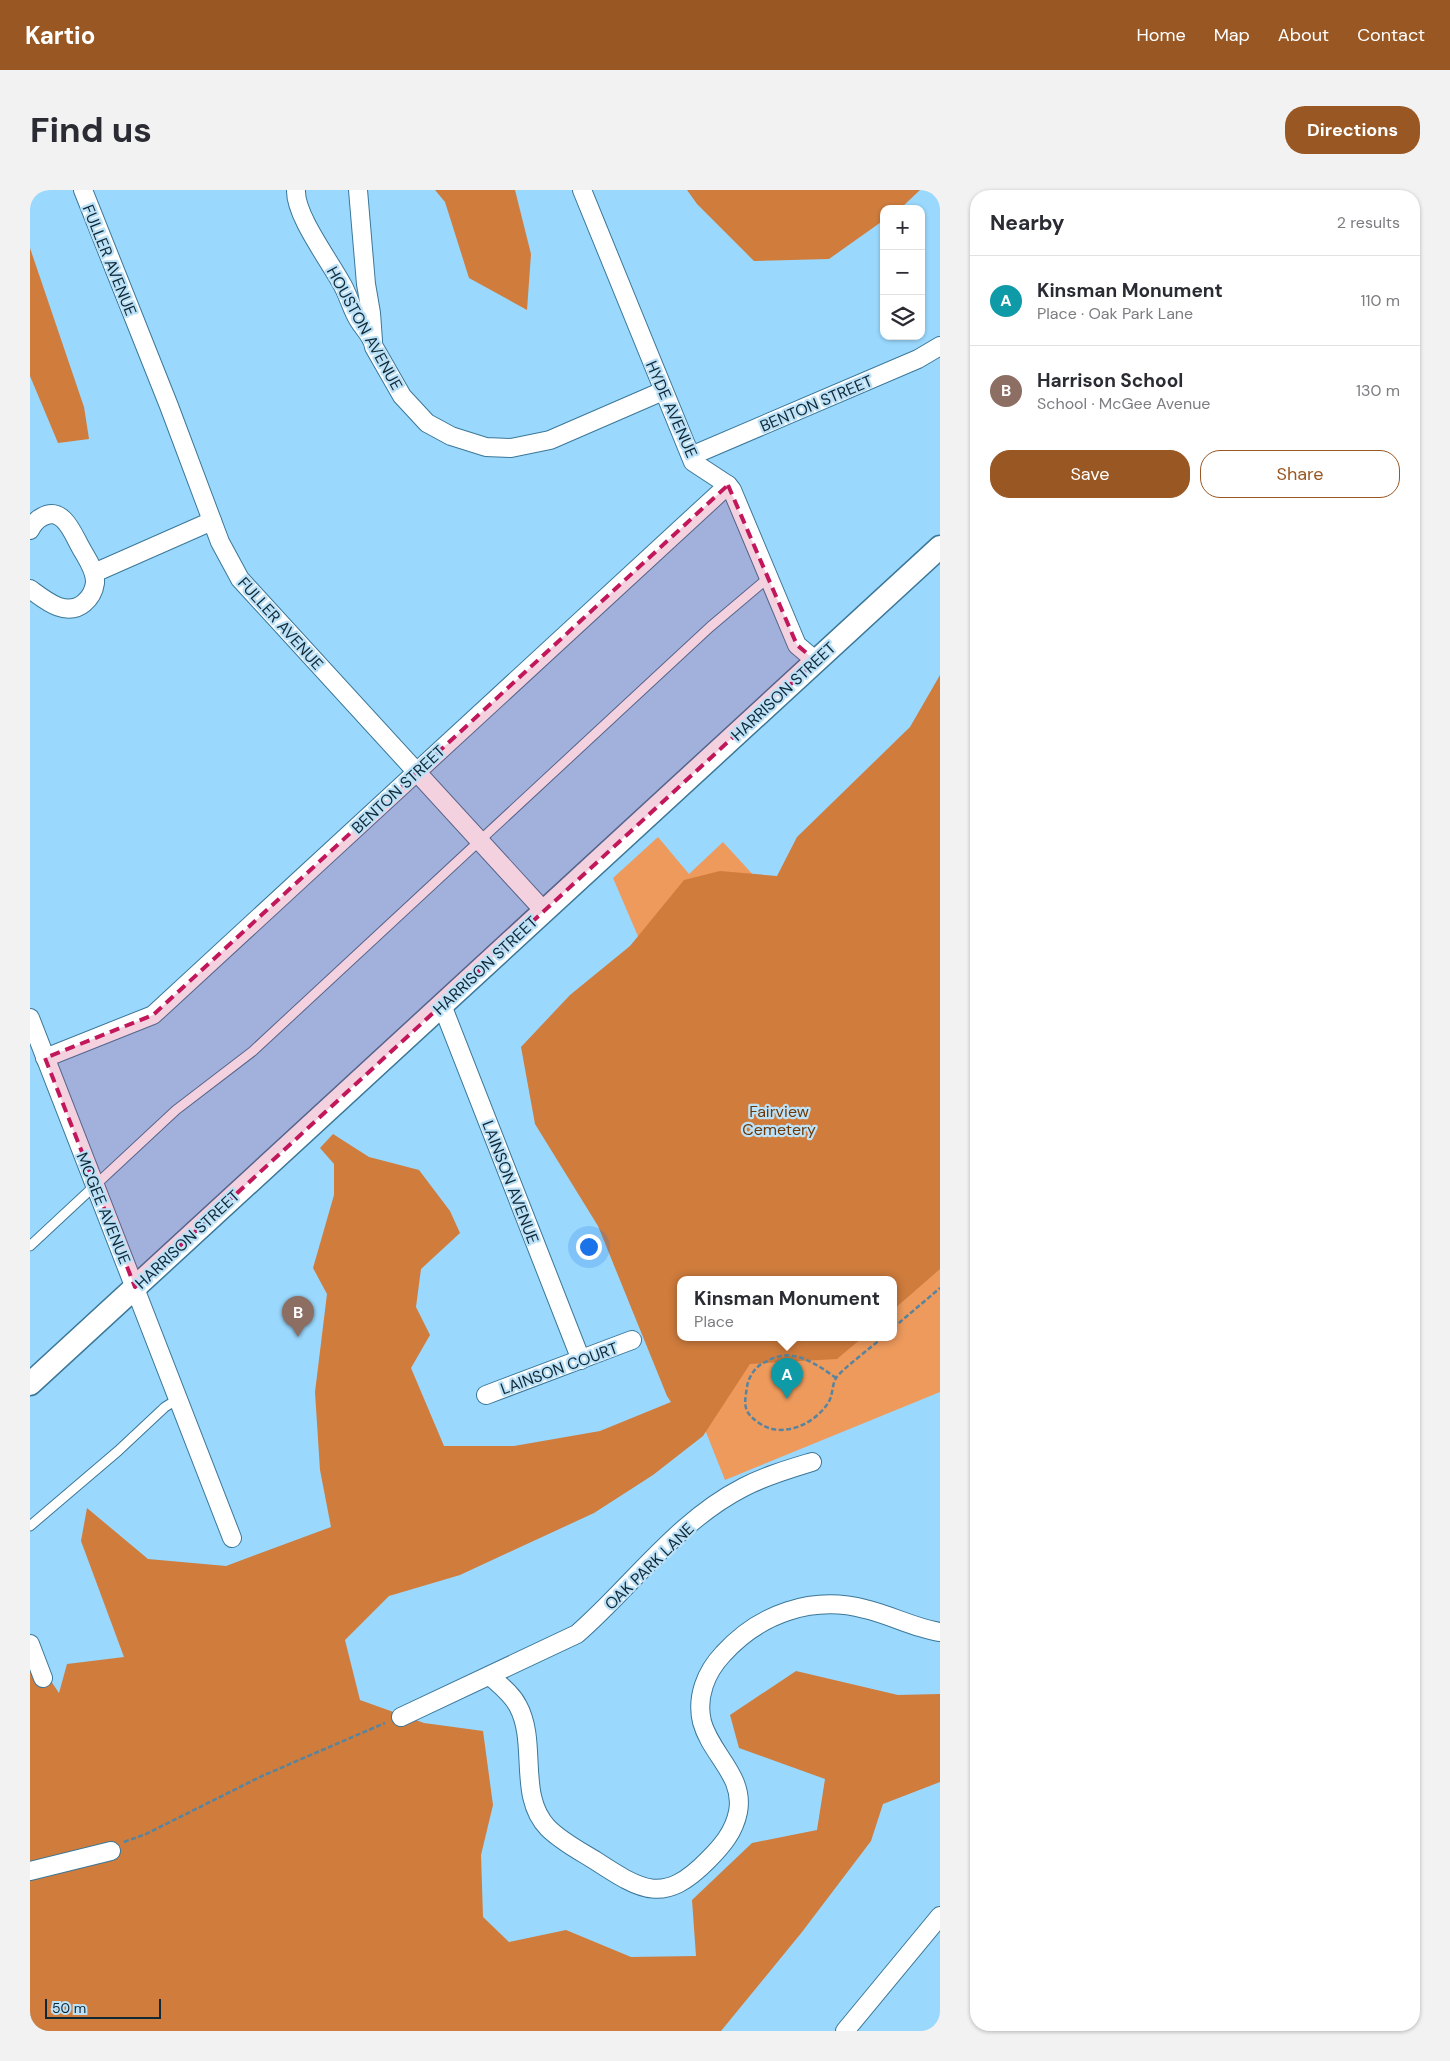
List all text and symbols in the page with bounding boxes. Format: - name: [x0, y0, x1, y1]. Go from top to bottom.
- text: Kartio: [25, 20, 95, 51]
- text: Home: [1136, 23, 1186, 47]
- text: Map: [1214, 23, 1250, 47]
- text: About: [1278, 23, 1329, 47]
- text: Contact: [1357, 23, 1425, 47]
- button: Directions: [1285, 106, 1420, 154]
- text: Find us: [30, 107, 152, 153]
- street label: FULLER AVENUE: [78, 201, 141, 319]
- map controls: [880, 205, 925, 340]
- button: +: [880, 205, 925, 250]
- text: Nearby: [990, 209, 1064, 237]
- text: 2 results: [1337, 212, 1400, 233]
- button: −: [880, 250, 925, 295]
- street label: HOUSTON AVENUE: [322, 263, 407, 394]
- text: Kinsman Monument: [1037, 278, 1223, 303]
- text: A: [1000, 290, 1012, 311]
- text: 110 m: [1361, 290, 1400, 311]
- button: layers: [880, 295, 925, 340]
- text: Place · Oak Park Lane: [1037, 303, 1193, 324]
- street label: HYDE AVENUE: [641, 357, 702, 461]
- text: Harrison School: [1037, 368, 1183, 393]
- street label: BENTON STREET: [757, 370, 876, 437]
- text: B: [1001, 380, 1011, 401]
- text: 130 m: [1356, 380, 1400, 401]
- text: School · McGee Avenue: [1037, 393, 1210, 414]
- button: Save: [990, 450, 1190, 498]
- button: Share: [1200, 450, 1400, 498]
- street label: FULLER AVENUE: [233, 572, 328, 674]
- street label: HARRISON STREET: [727, 637, 840, 745]
- street label: BENTON STREET: [347, 741, 450, 838]
- street label: HARRISON STREET: [429, 911, 542, 1019]
- park label: Fairview Cemetery: [742, 1101, 816, 1140]
- street label: LAINSON AVENUE: [477, 1118, 544, 1247]
- street label: MCGEE AVENUE: [72, 1149, 136, 1267]
- street label: HARRISON STREET: [131, 1185, 244, 1293]
- your location: [576, 1234, 602, 1260]
- popup: [677, 1276, 897, 1341]
- text: Kinsman Monument: [694, 1286, 880, 1311]
- pin: B: [282, 1296, 314, 1337]
- text: Place: [694, 1311, 734, 1332]
- street label: LAINSON COURT: [497, 1337, 621, 1399]
- pin: A: [771, 1358, 803, 1399]
- street label: OAK PARK LANE: [600, 1518, 699, 1614]
- scale bar: [45, 1996, 161, 2019]
- text: 50 m: [52, 1999, 86, 2017]

